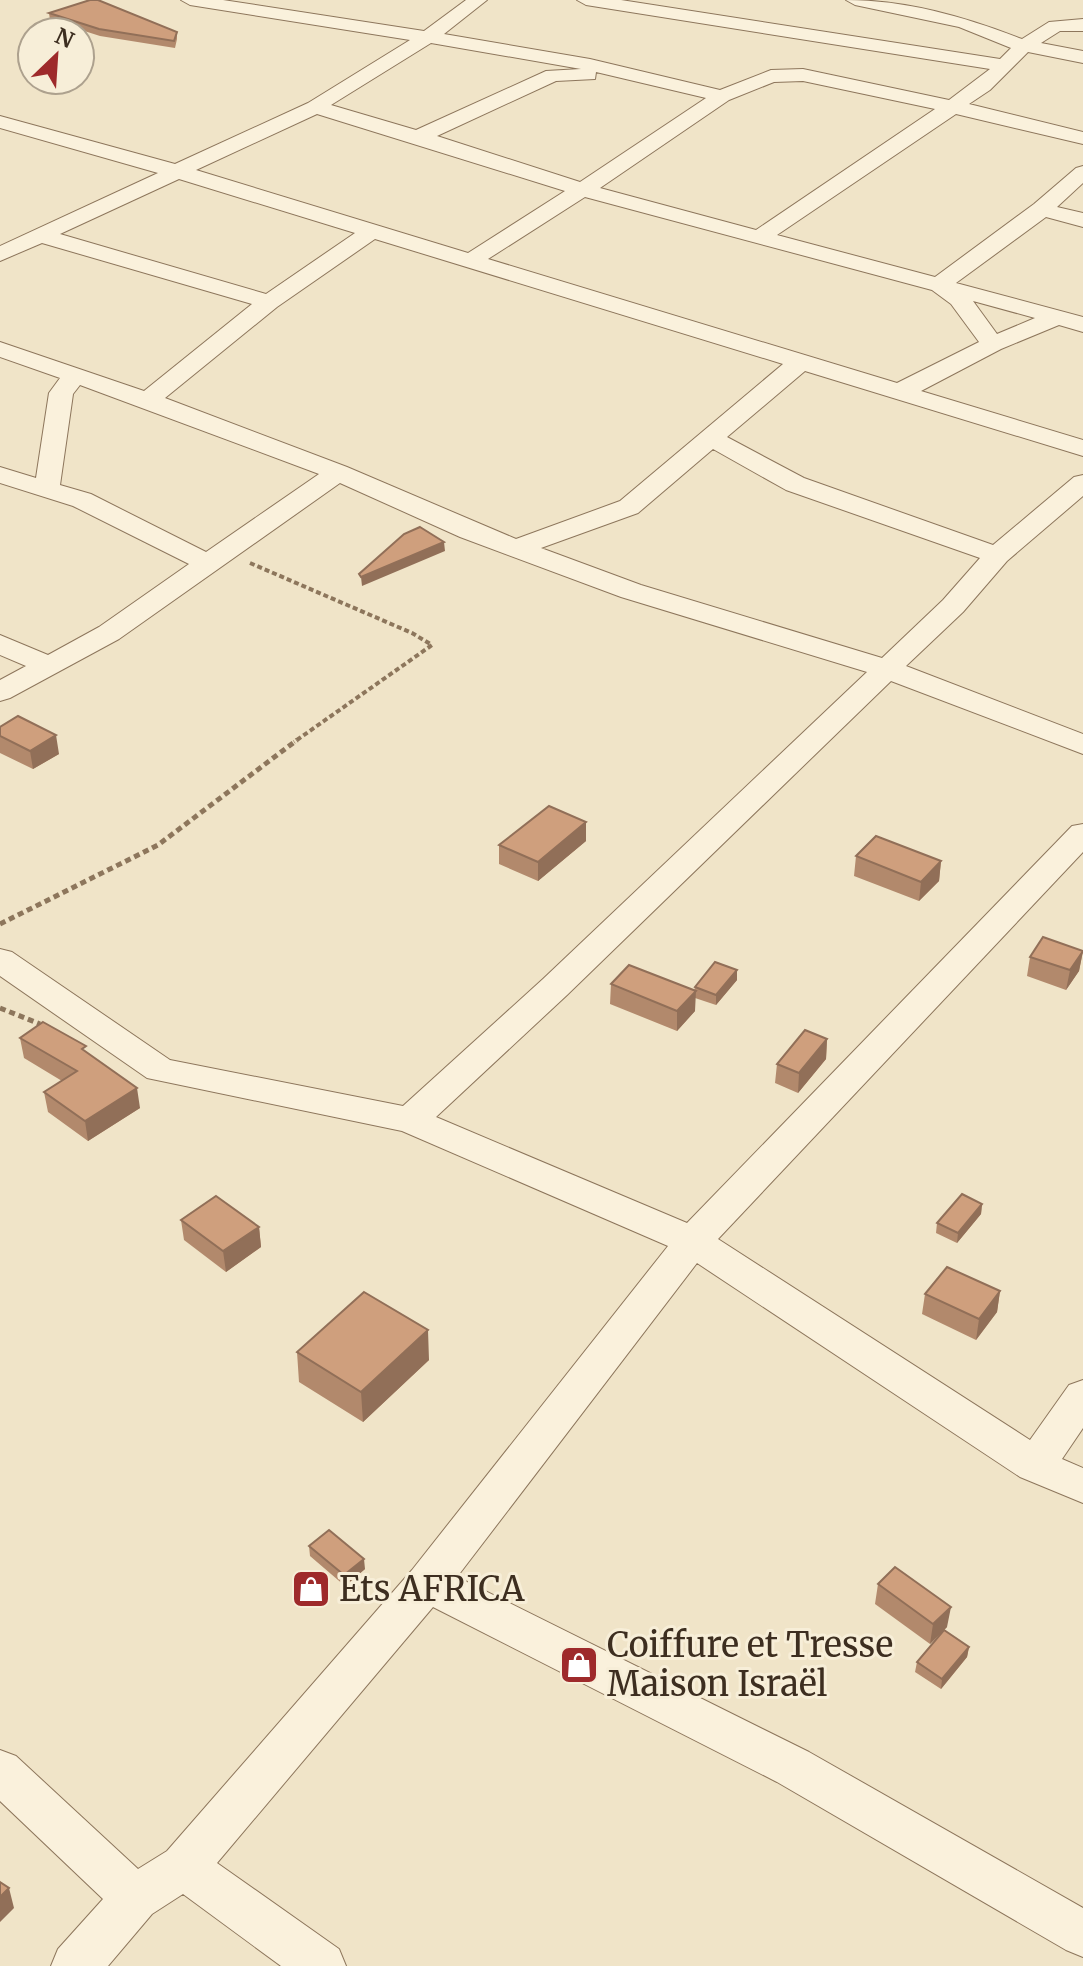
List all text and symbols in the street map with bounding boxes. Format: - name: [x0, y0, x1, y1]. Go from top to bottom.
- north arrow: [16, 16, 96, 96]
- text: N: [51, 22, 79, 54]
- shop icon: Ets AFRICA: [290, 1568, 332, 1610]
- place label: Ets AFRICA: [339, 1568, 526, 1610]
- place label: Coiffure et Tresse Maison Israël: [607, 1624, 893, 1705]
- shop icon: Coiffure et Tresse Maison Israël: [558, 1644, 600, 1686]

